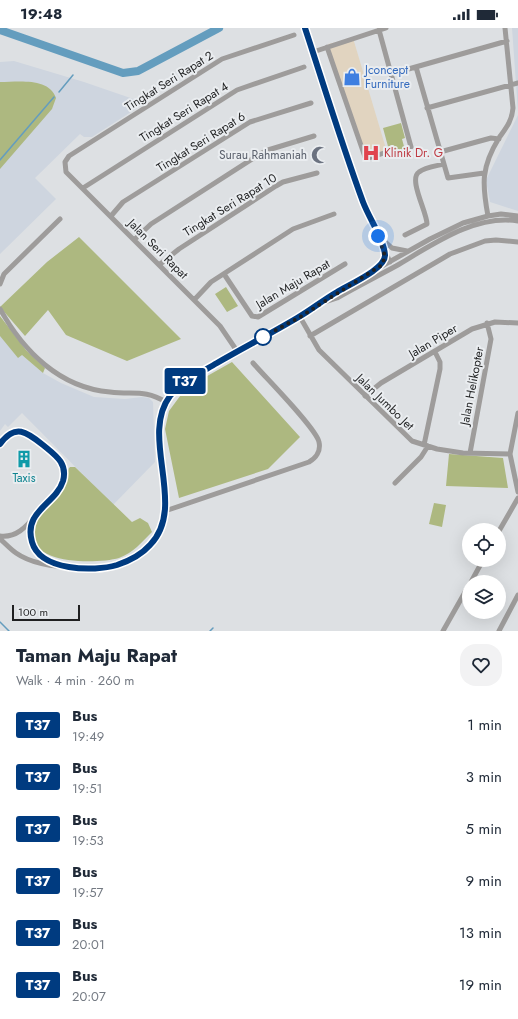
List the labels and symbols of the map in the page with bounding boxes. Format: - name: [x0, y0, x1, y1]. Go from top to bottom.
- street label: Tingkat Seri Rapat 2: [121, 46, 217, 115]
- place label: Jconcept Furniture: [363, 61, 410, 93]
- shop icon: Jconcept Furniture: [342, 67, 362, 87]
- street label: Tingkat Seri Rapat 4: [136, 77, 232, 147]
- street label: Tingkat Seri Rapat 6: [153, 107, 249, 177]
- hospital icon: Klinik Dr. G: [361, 143, 381, 163]
- place label: Klinik Dr. G: [384, 144, 443, 162]
- mosque icon: Surau Rahmaniah: [310, 145, 330, 165]
- place label: Surau Rahmaniah: [219, 146, 307, 164]
- street label: Tingkat Seri Rapat 10: [180, 169, 280, 241]
- street label: Jalan Seri Rapat: [122, 213, 192, 283]
- your location: [368, 226, 388, 246]
- street label: Jalan Maju Rapat: [251, 255, 334, 314]
- street label: Jalan Piper: [404, 319, 461, 364]
- unlabelled marker: [254, 328, 272, 346]
- street label: Jalan Helikopter: [455, 344, 489, 429]
- line badge: T37: [162, 368, 208, 394]
- street label: Jalan Jumbo Jet: [350, 368, 418, 434]
- building icon: Taxis: [14, 449, 34, 469]
- place label: Taxis: [12, 469, 36, 487]
- scale bar: [12, 603, 80, 622]

